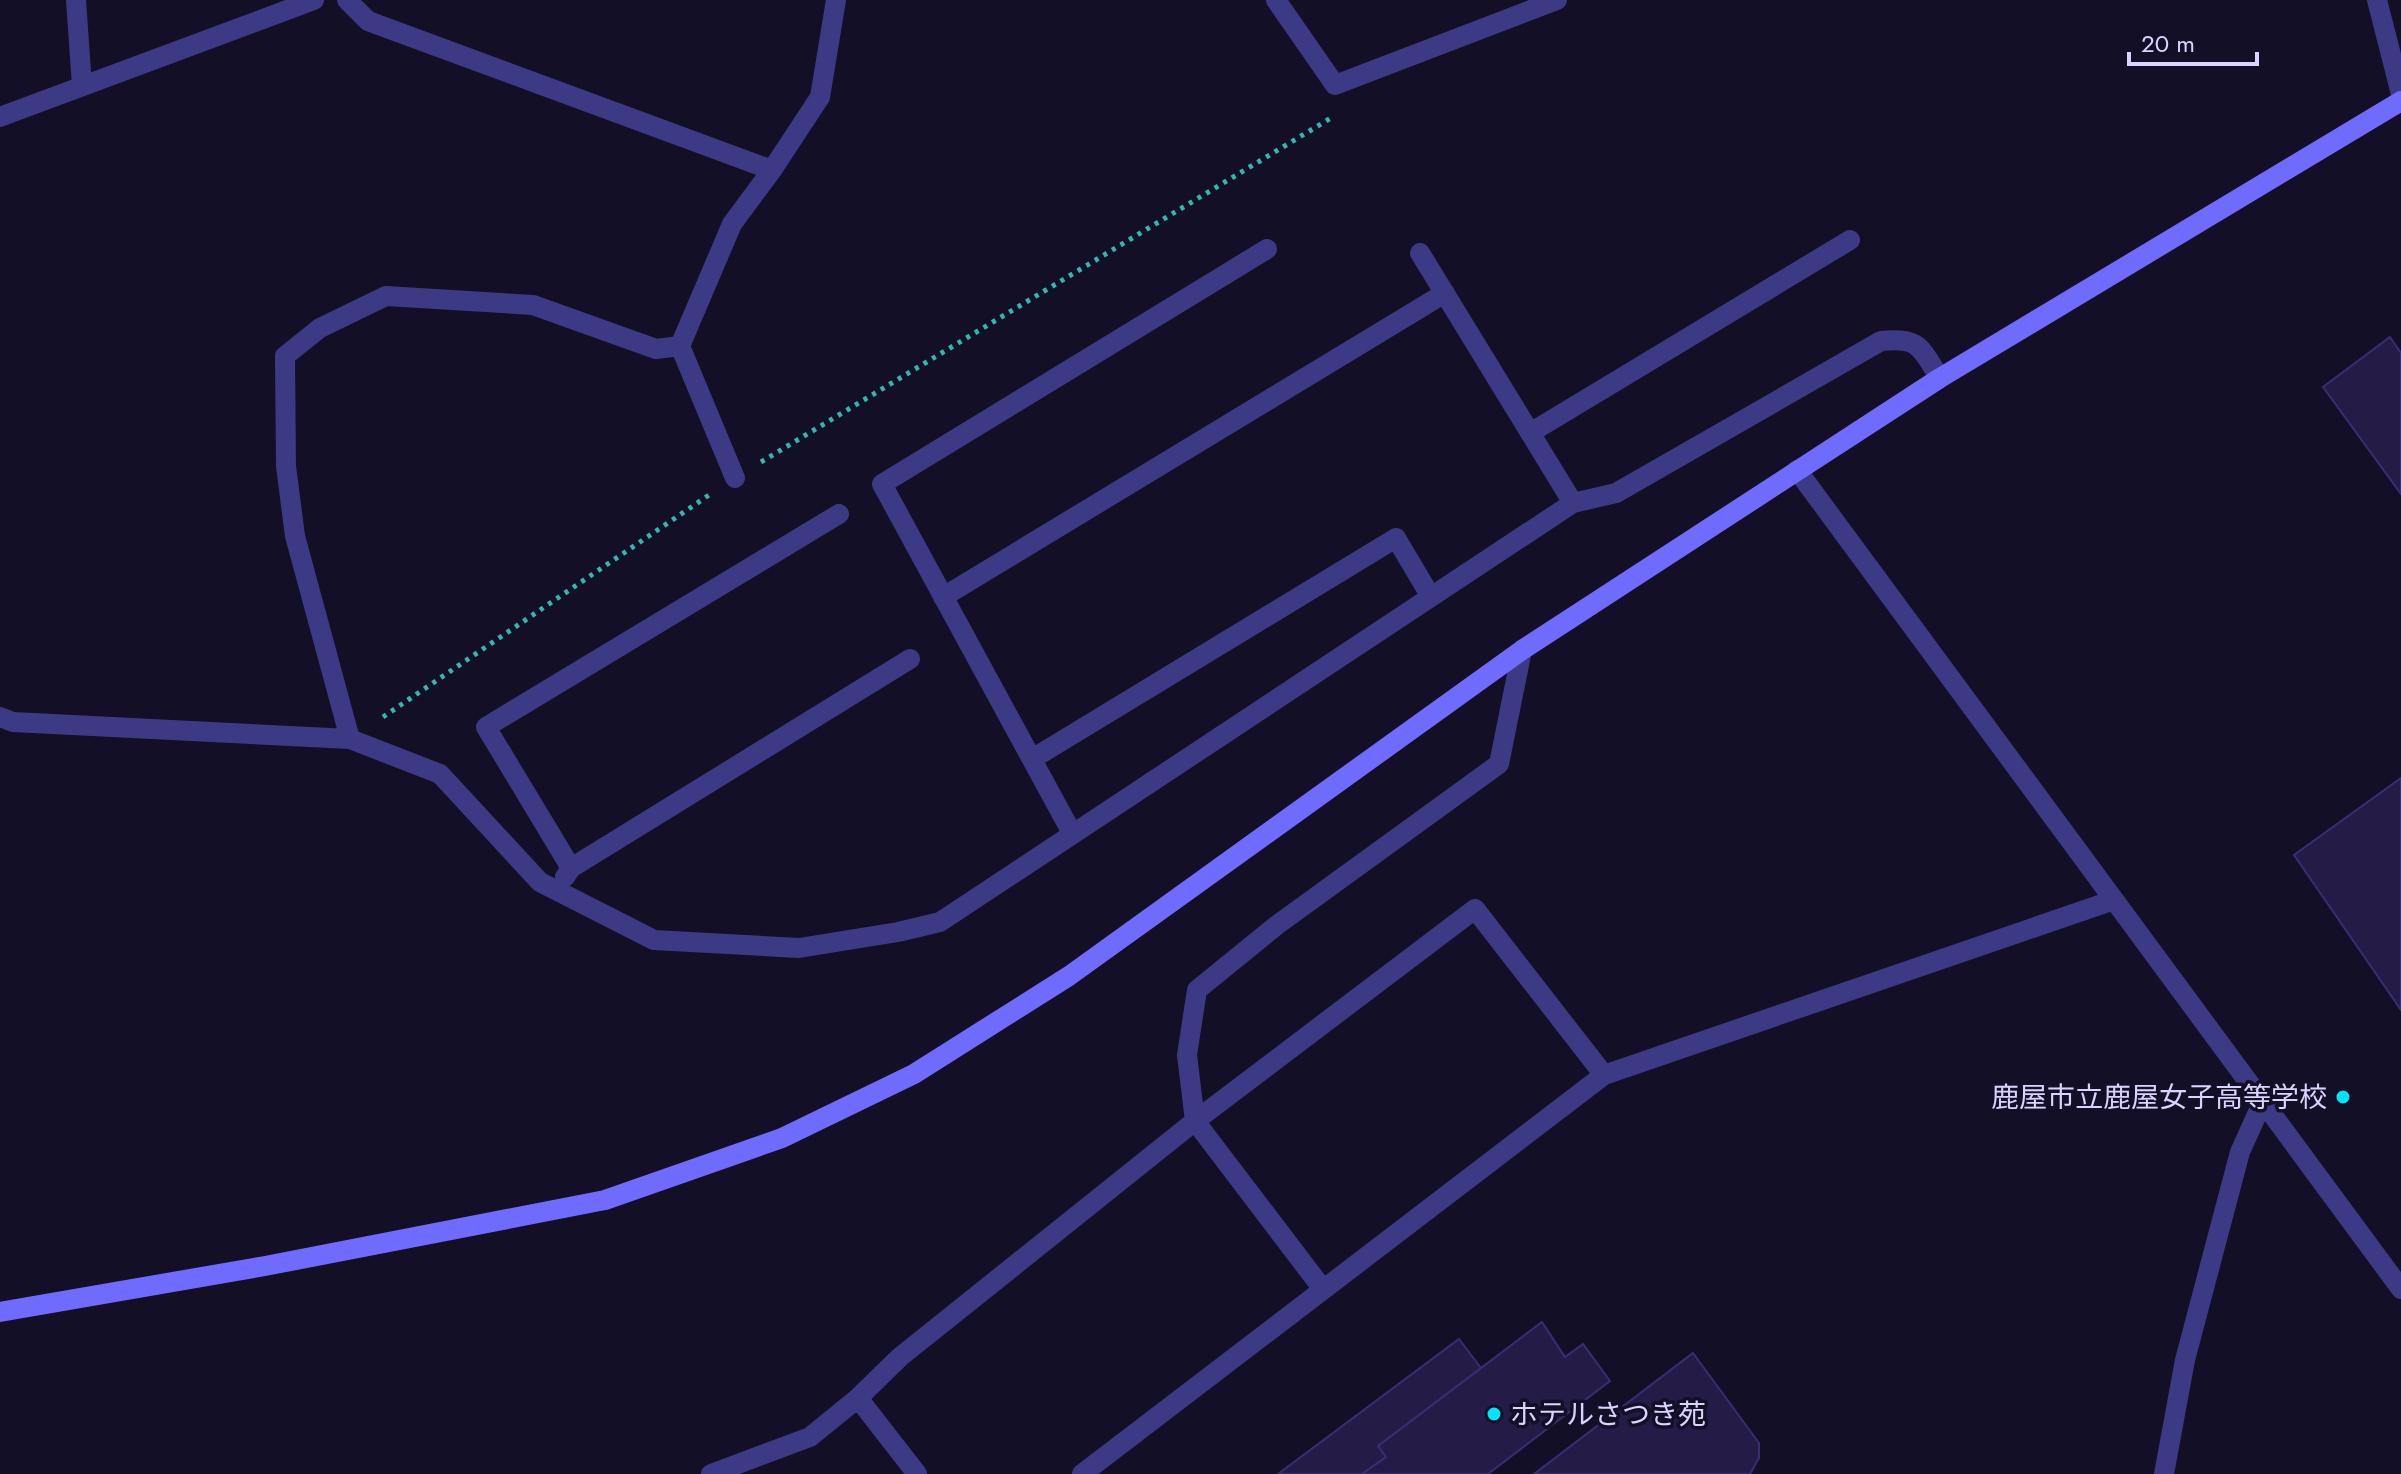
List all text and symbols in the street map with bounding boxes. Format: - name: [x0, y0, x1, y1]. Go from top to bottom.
- scale bar: [2129, 16, 2257, 66]
- text: 20 m: [2141, 26, 2195, 61]
- place label: 鹿屋市立鹿屋女子高等学校: [1991, 1077, 2327, 1118]
- marker: 鹿屋市立鹿屋女子高等学校: [2334, 1088, 2352, 1106]
- place label: ホテルさつき苑: [1510, 1394, 1706, 1435]
- marker: ホテルさつき苑: [1485, 1405, 1503, 1423]

